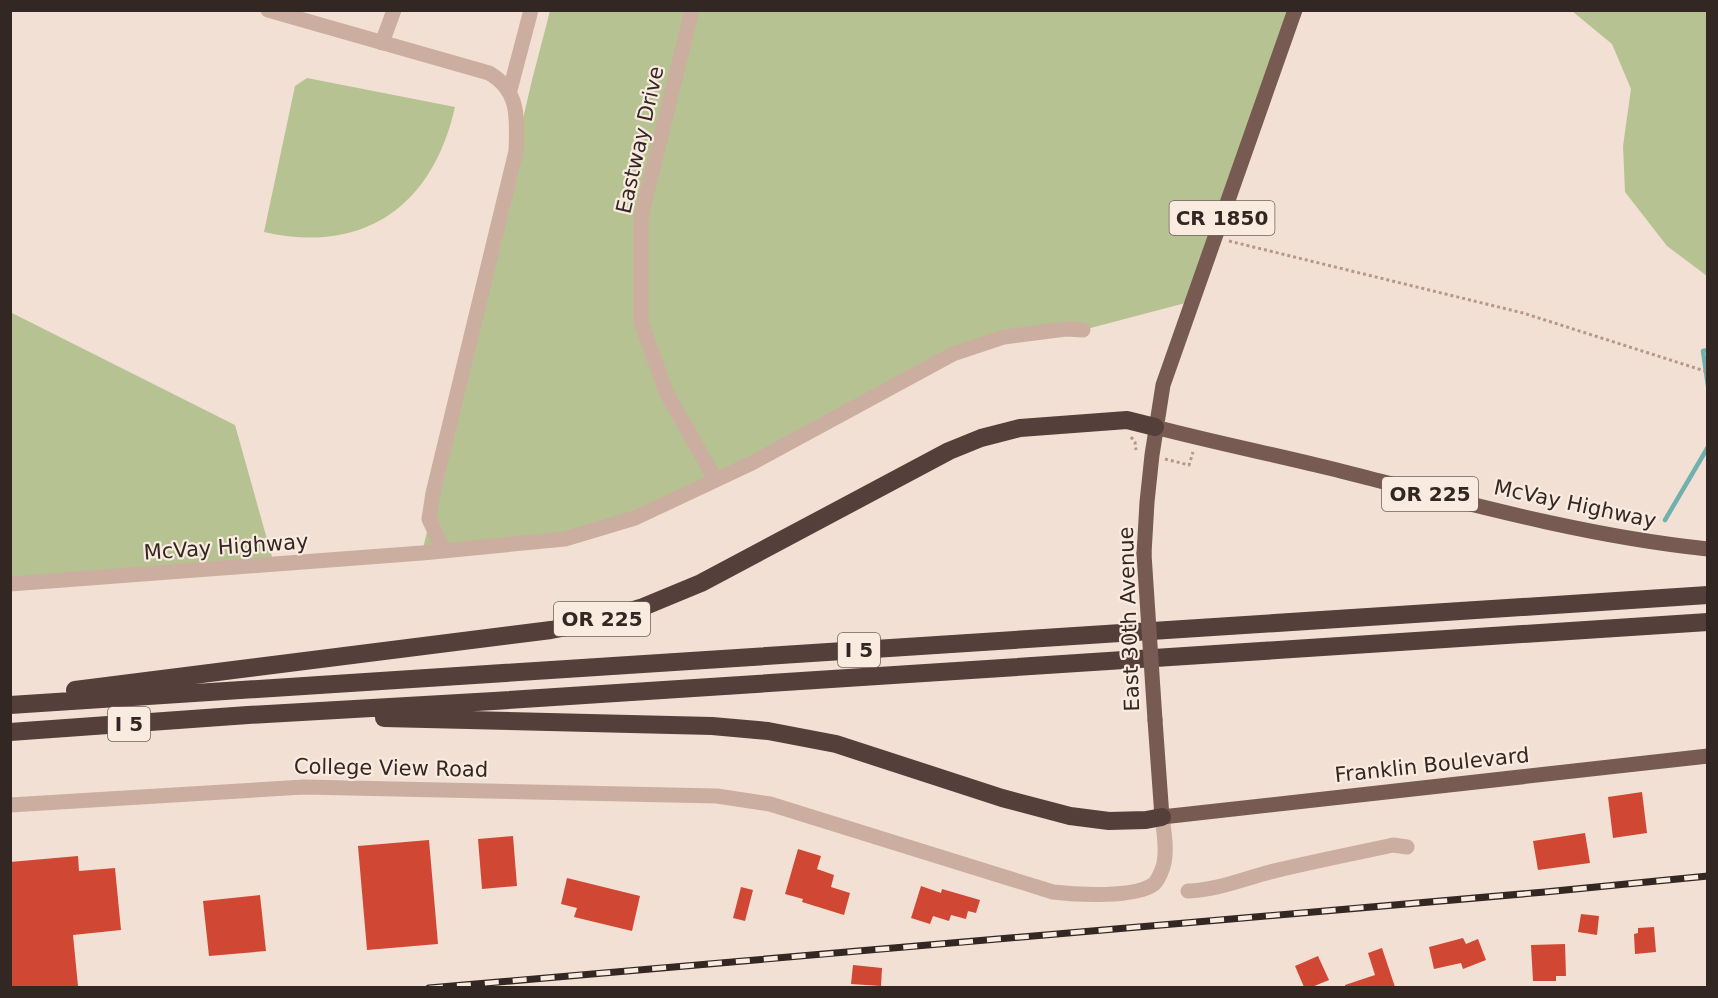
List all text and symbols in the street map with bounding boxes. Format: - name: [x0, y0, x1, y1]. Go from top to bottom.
- street label: Eastway Drive: [611, 64, 669, 216]
- road number: CR 1850: [1170, 201, 1274, 235]
- street label: McVay Highway: [1492, 475, 1658, 533]
- road number: OR 225: [1382, 477, 1478, 511]
- street label: East 30th Avenue: [1114, 526, 1144, 712]
- street label: McVay Highway: [143, 529, 309, 565]
- road number: OR 225: [554, 602, 650, 636]
- road number: I 5: [838, 633, 880, 667]
- road number: I 5: [108, 707, 150, 741]
- street label: Franklin Boulevard: [1334, 743, 1530, 787]
- street label: College View Road: [294, 754, 488, 782]

